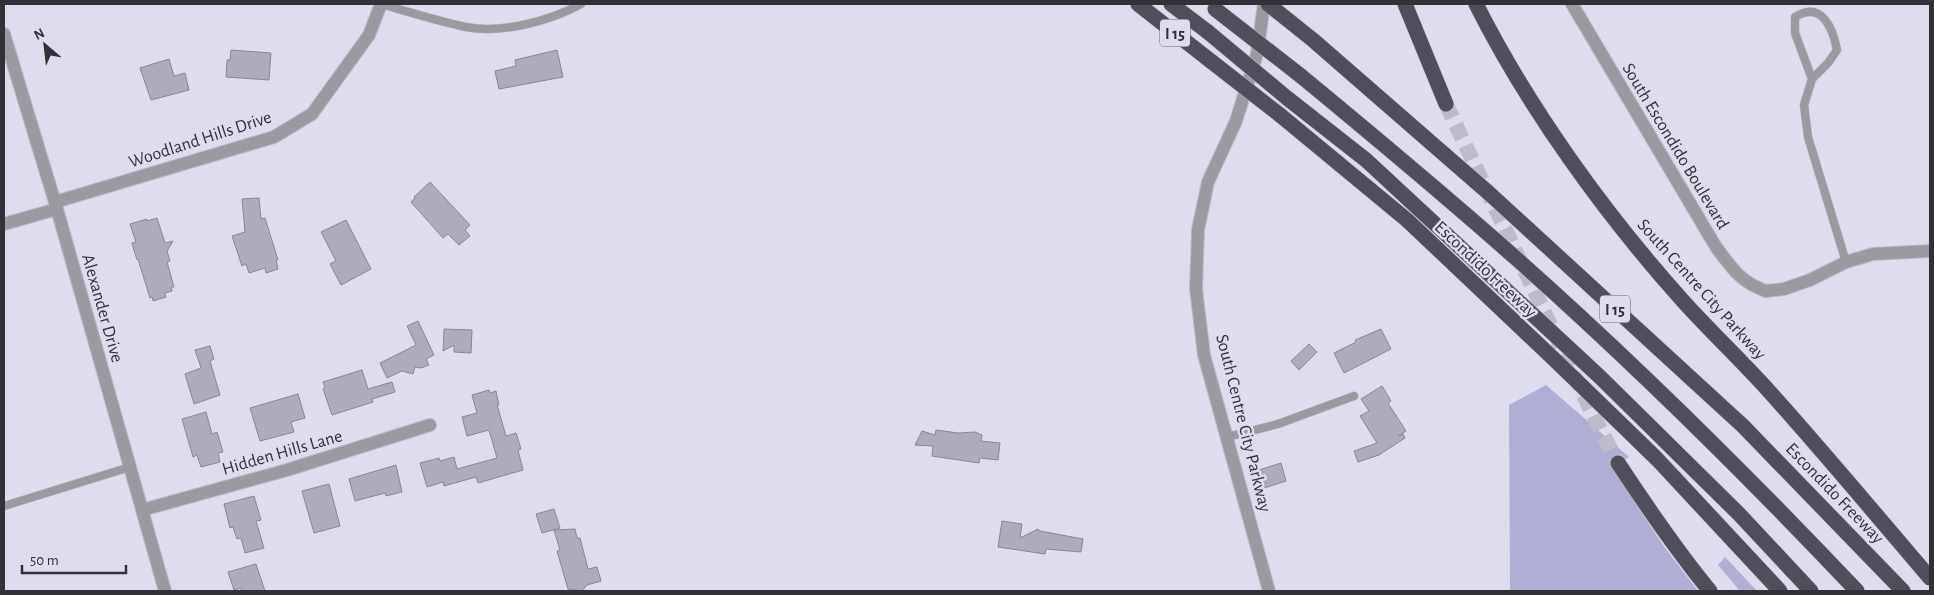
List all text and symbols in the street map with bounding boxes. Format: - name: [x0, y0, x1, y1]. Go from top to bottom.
- road number: I 15: [1160, 19, 1190, 46]
- north arrow: [20, 20, 70, 70]
- text: N: [32, 26, 47, 43]
- street label: South Escondido Boulevard: [1618, 60, 1732, 233]
- street label: Woodland Hills Drive: [127, 108, 274, 172]
- street label: South Centre City Parkway: [1634, 216, 1769, 364]
- street label: Escondido Freeway: [1431, 218, 1540, 322]
- street label: Alexander Drive: [78, 252, 126, 365]
- road number: I 15: [1600, 296, 1630, 322]
- street label: South Centre City Parkway: [1212, 333, 1274, 514]
- street label: Hidden Hills Lane: [220, 427, 344, 479]
- street label: Escondido Freeway: [1782, 440, 1887, 548]
- scale bar: [22, 542, 126, 574]
- text: 50 m: [30, 553, 59, 568]

